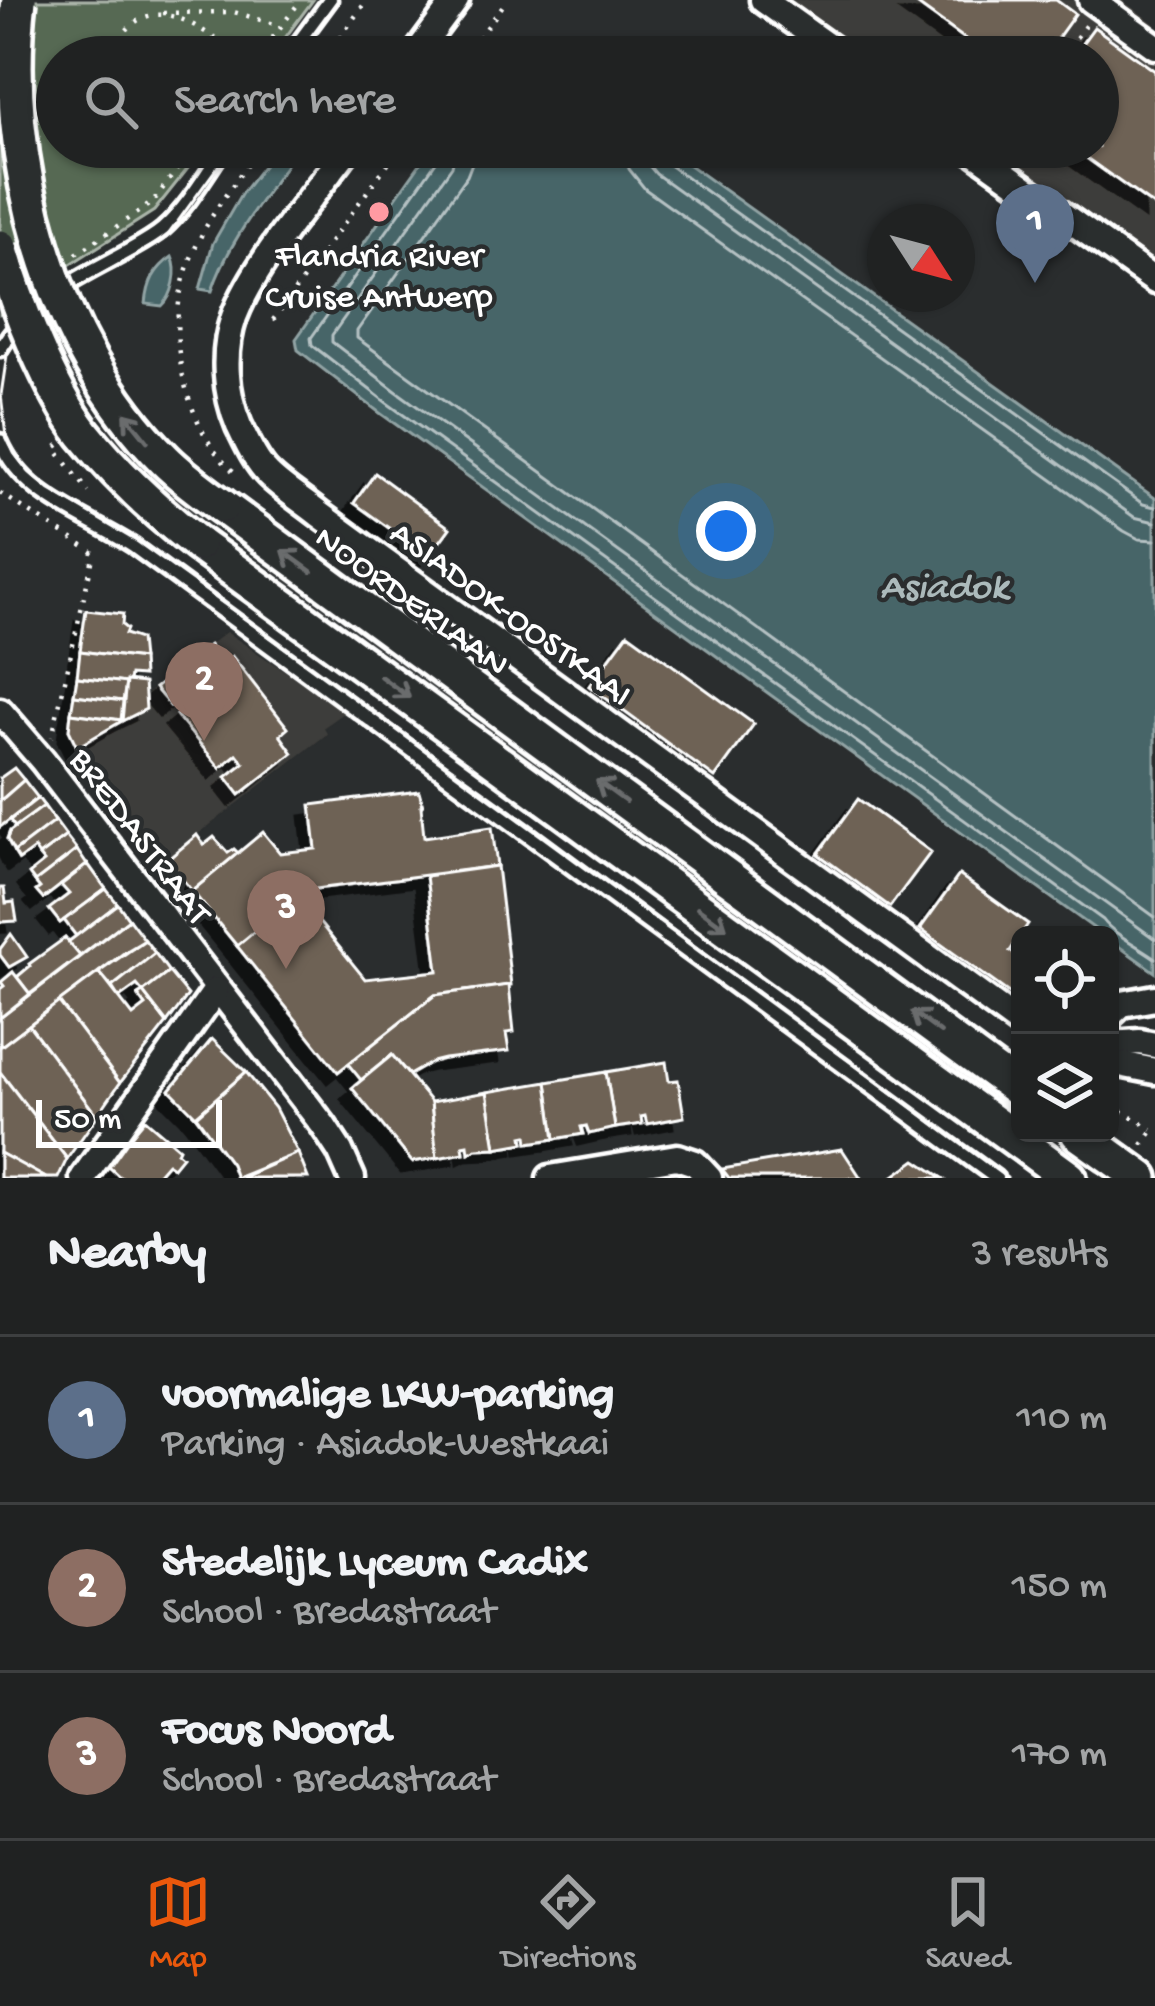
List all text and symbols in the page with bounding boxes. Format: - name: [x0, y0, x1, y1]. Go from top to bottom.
- search box: [36, 36, 1119, 168]
- icon: search: [78, 69, 144, 135]
- text: Search here: [174, 76, 396, 129]
- pin: 1: [996, 184, 1074, 283]
- marker: Flandria River Cruise Antwerp: [366, 199, 392, 225]
- north arrow: [867, 204, 975, 312]
- place label: Flandria River Cruise Antwerp: [265, 237, 493, 321]
- one-way arrow: [124, 411, 150, 443]
- your location: [696, 501, 756, 561]
- street label: ASIADOK-OOSTKAAI: [380, 514, 639, 719]
- street label: NOORDERLAAN: [305, 518, 516, 688]
- one-way arrow: [281, 548, 314, 574]
- water label: Asiadok: [880, 567, 1012, 613]
- pin: 2: [165, 642, 243, 741]
- one-way arrow: [378, 673, 411, 699]
- street label: BREDASTRAAT: [57, 740, 219, 936]
- one-way arrow: [595, 779, 628, 805]
- pin: 3: [247, 870, 325, 969]
- one-way arrow: [695, 905, 728, 931]
- map controls: [1011, 926, 1119, 1142]
- button: locate: [1011, 926, 1119, 1034]
- one-way arrow: [910, 1010, 943, 1035]
- button: layers: [1011, 1034, 1119, 1142]
- scale bar: [36, 1094, 222, 1147]
- text: 50 m: [54, 1102, 121, 1140]
- text: Nearby: [48, 1226, 206, 1286]
- text: 3 results: [972, 1233, 1107, 1279]
- text: voormalige LKW-parking: [162, 1370, 614, 1423]
- text: 1: [79, 1397, 95, 1443]
- text: 110 m: [1016, 1397, 1107, 1443]
- text: Parking · Asiadok-Westkaai: [162, 1423, 609, 1469]
- text: Stedelijk Lyceum Cadix: [162, 1538, 588, 1591]
- text: 2: [77, 1565, 97, 1611]
- text: 150 m: [1012, 1565, 1107, 1611]
- text: School · Bredastraat: [162, 1591, 496, 1637]
- text: Focus Noord: [162, 1706, 390, 1759]
- text: 3: [77, 1733, 97, 1779]
- text: 170 m: [1012, 1733, 1107, 1779]
- text: School · Bredastraat: [162, 1759, 496, 1805]
- tab: Map: [145, 1869, 211, 1979]
- tab: Directions: [501, 1869, 635, 1979]
- tab: Saved: [925, 1869, 1010, 1979]

